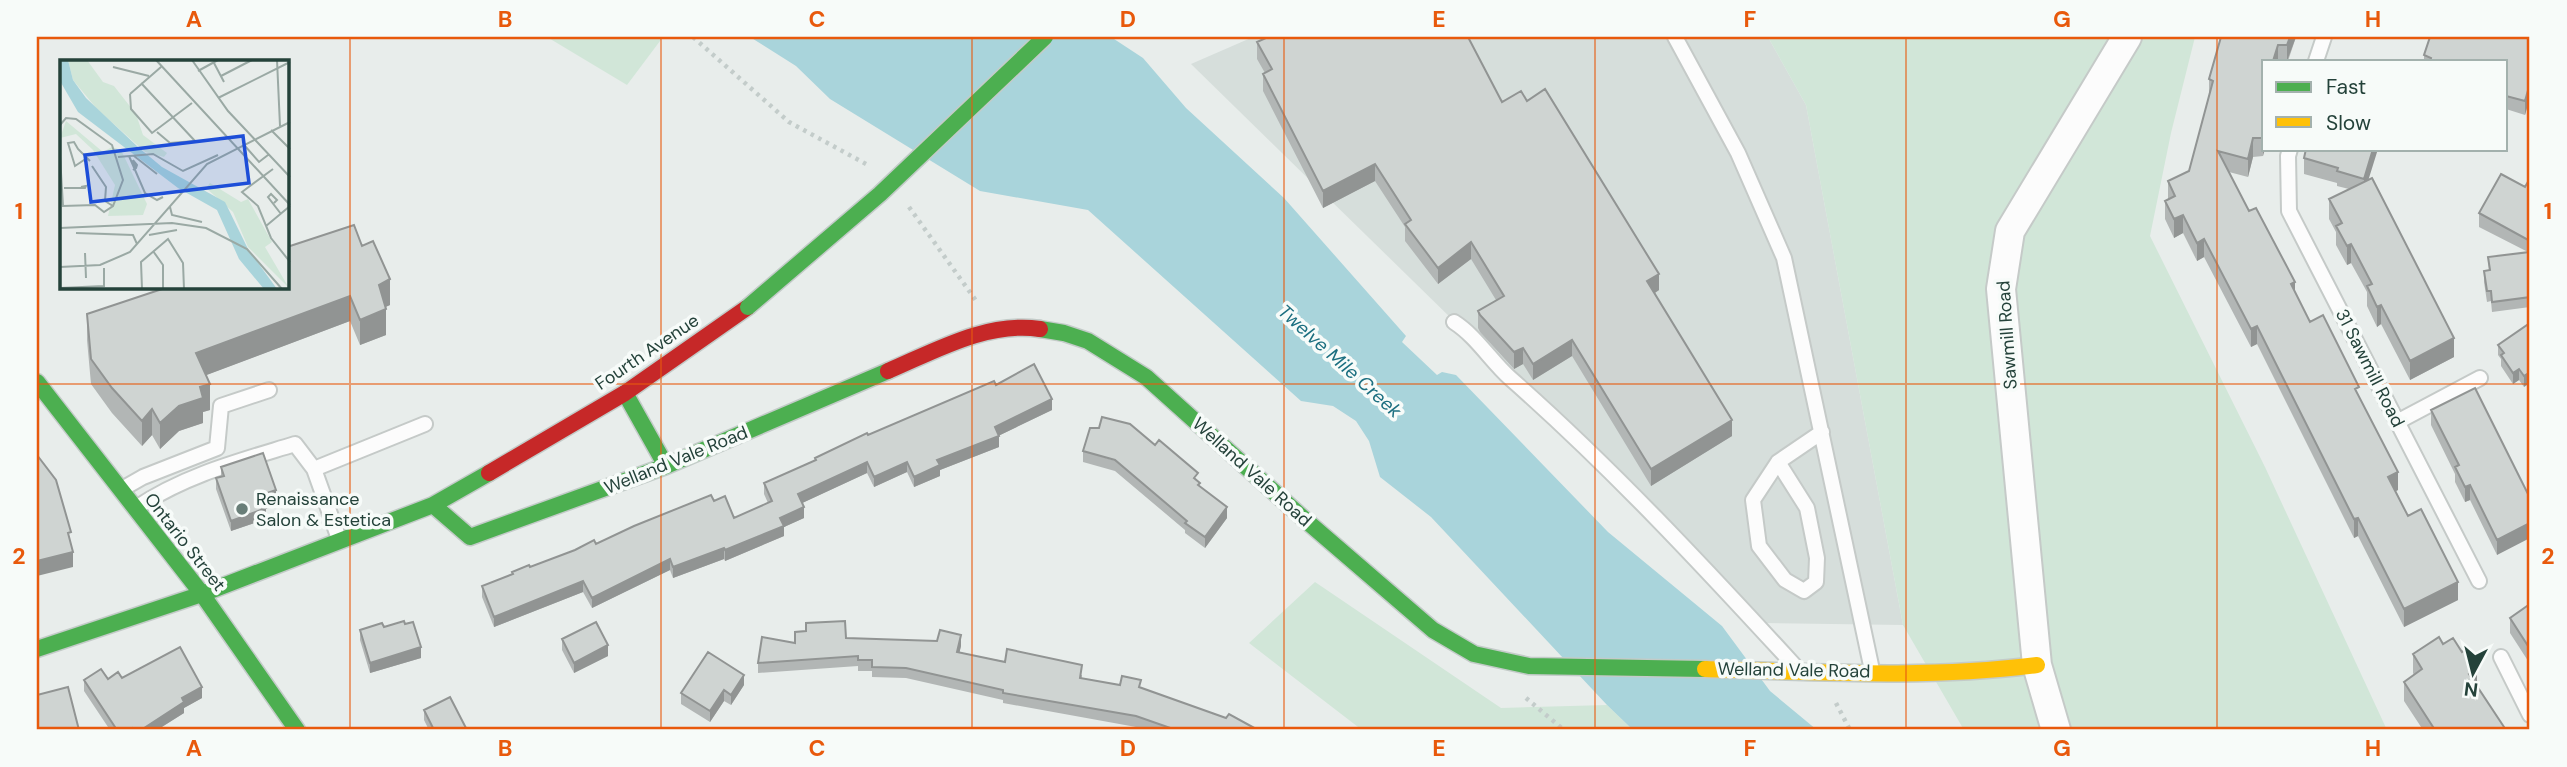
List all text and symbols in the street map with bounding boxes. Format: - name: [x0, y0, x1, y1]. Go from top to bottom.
- text: A: [186, 4, 202, 34]
- text: B: [498, 4, 512, 34]
- text: C: [809, 4, 825, 34]
- text: D: [1120, 4, 1136, 34]
- text: E: [1432, 4, 1446, 34]
- text: F: [1744, 4, 1757, 34]
- text: G: [2053, 4, 2071, 34]
- text: H: [2365, 4, 2381, 34]
- inset map: [60, 60, 289, 289]
- legend: [2262, 60, 2508, 150]
- text: Fast: [2326, 73, 2366, 101]
- text: Slow: [2326, 109, 2371, 137]
- text: 1: [15, 196, 23, 226]
- text: 1: [2544, 196, 2552, 226]
- street label: Sawmill Road: [1991, 280, 2023, 390]
- water label: Twelve Mile Creek: [1273, 299, 1407, 423]
- street label: 31 Sawmill Road: [2330, 305, 2410, 431]
- street label: Fourth Avenue: [590, 308, 704, 396]
- street label: Welland Vale Road: [1187, 412, 1317, 532]
- street label: Welland Vale Road: [601, 420, 751, 500]
- place label: Renaissance Salon & Estetica: [256, 487, 391, 532]
- street label: Ontario Street: [139, 488, 231, 596]
- marker: Renaissance Salon & Estetica: [234, 501, 250, 517]
- text: 2: [12, 541, 26, 571]
- text: 2: [2541, 541, 2555, 571]
- north arrow: [2438, 638, 2508, 708]
- street label: Welland Vale Road: [1717, 657, 1871, 683]
- text: N: [2463, 676, 2479, 703]
- text: A: [186, 733, 202, 763]
- text: B: [498, 733, 512, 763]
- text: C: [809, 733, 825, 763]
- text: D: [1120, 733, 1136, 763]
- text: E: [1432, 733, 1446, 763]
- text: F: [1744, 733, 1757, 763]
- text: G: [2053, 733, 2071, 763]
- text: H: [2365, 733, 2381, 763]

